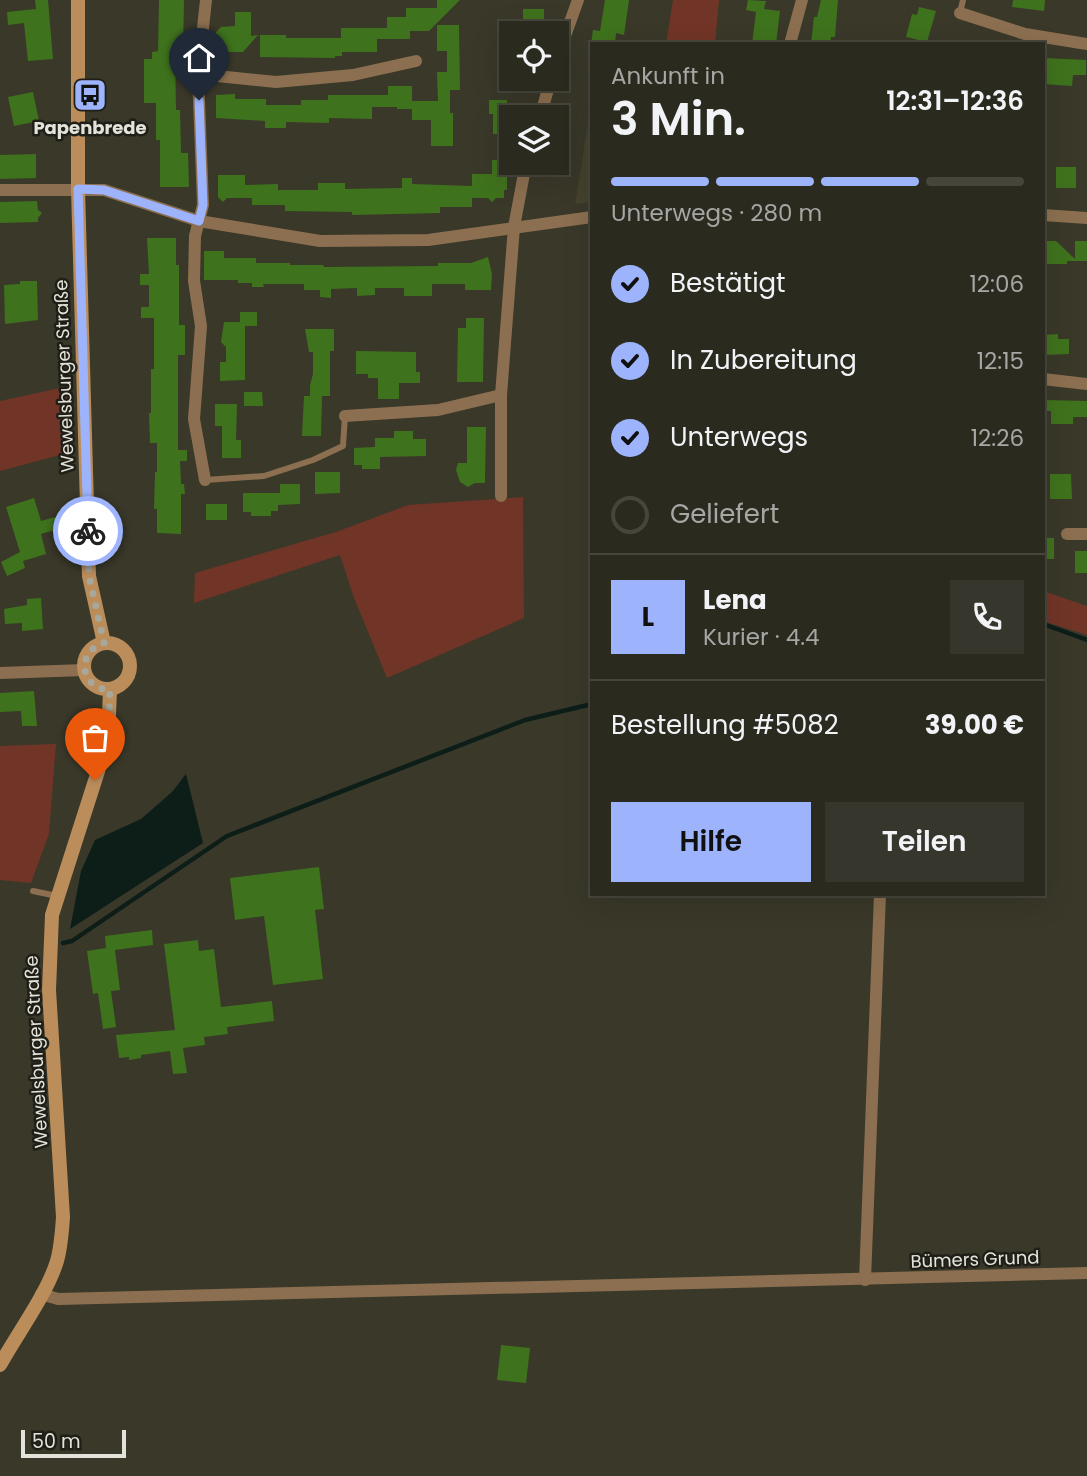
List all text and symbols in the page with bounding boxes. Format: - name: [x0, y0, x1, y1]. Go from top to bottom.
- map controls: [499, 21, 569, 175]
- button: locate: [499, 21, 569, 91]
- pin: [169, 28, 229, 100]
- icon: home: [180, 39, 218, 77]
- text: Ankunft in: [611, 60, 725, 92]
- bus stop icon: Papenbrede: [71, 76, 109, 114]
- text: 12:31–12:36: [886, 83, 1024, 119]
- text: 3 Min.: [611, 87, 746, 151]
- button: layers: [499, 105, 569, 175]
- place label: Papenbrede: [33, 115, 147, 140]
- text: Unterwegs · 280 m: [611, 197, 822, 229]
- icon: check: [611, 265, 649, 303]
- text: Bestätigt: [670, 265, 786, 301]
- text: 12:06: [969, 268, 1024, 300]
- street label: Wewelsburger Straße: [48, 279, 80, 473]
- icon: check: [611, 342, 649, 380]
- text: In Zubereitung: [670, 342, 857, 378]
- text: 12:15: [977, 345, 1024, 377]
- icon: check: [611, 419, 649, 457]
- text: Unterwegs: [670, 419, 808, 455]
- text: 12:26: [971, 422, 1024, 454]
- courier: [53, 496, 123, 566]
- text: Geliefert: [670, 496, 779, 532]
- icon: bike: [69, 512, 107, 550]
- button: phone: [950, 580, 1024, 654]
- text: Lena: [703, 582, 767, 618]
- text: L: [642, 599, 654, 635]
- text: Kurier · 4.4: [703, 621, 820, 653]
- text: Bestellung #5082: [611, 707, 839, 743]
- text: 39.00 €: [925, 707, 1024, 743]
- pin: [65, 708, 125, 780]
- icon: bag: [76, 719, 114, 757]
- button: Hilfe: [611, 802, 811, 882]
- button: Teilen: [825, 802, 1024, 882]
- street label: Wewelsburger Straße: [18, 955, 54, 1149]
- street label: Bümers Grund: [910, 1244, 1040, 1274]
- scale bar: [21, 1427, 126, 1459]
- text: 50 m: [32, 1428, 81, 1455]

